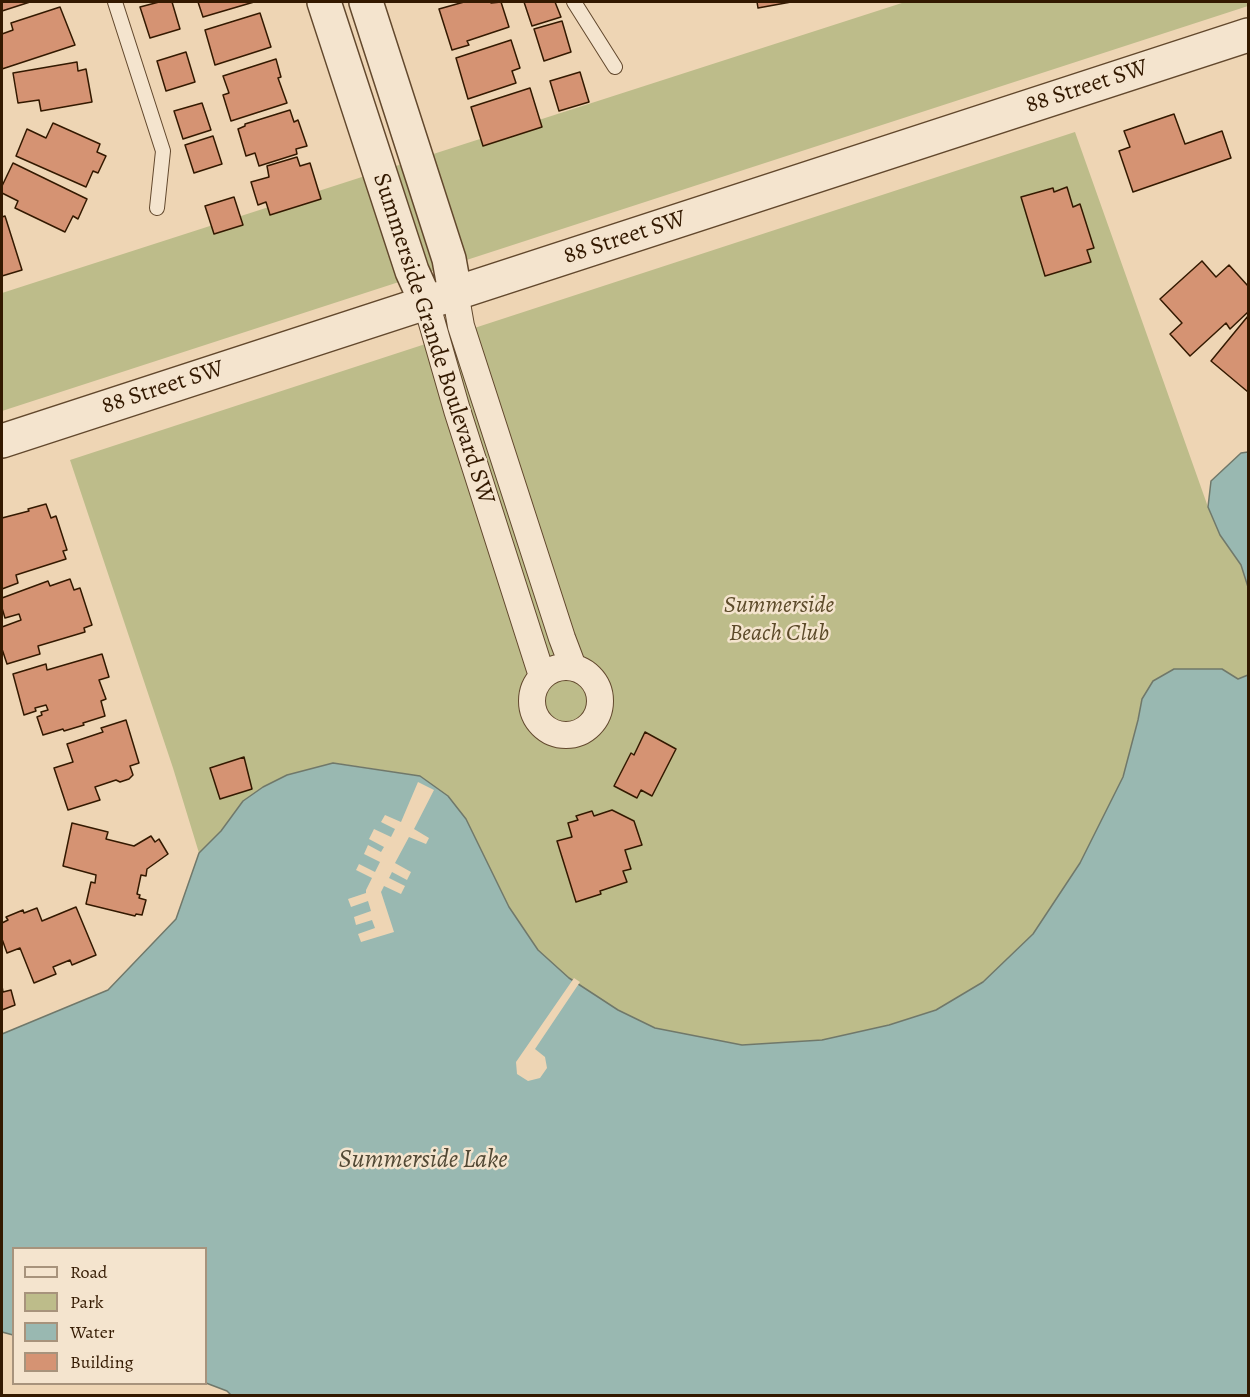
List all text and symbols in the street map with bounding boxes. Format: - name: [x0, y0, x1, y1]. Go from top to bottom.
- street label: 88 Street SW: [1022, 54, 1152, 120]
- street label: Summerside Grande Boulevard SW: [366, 170, 500, 508]
- street label: 88 Street SW: [560, 205, 690, 271]
- street label: 88 Street SW: [98, 355, 228, 421]
- park label: Summerside Beach Club: [724, 592, 834, 648]
- water label: Summerside Lake: [339, 1145, 507, 1177]
- legend: [12, 1247, 207, 1385]
- text: Road: [70, 1260, 107, 1284]
- text: Park: [70, 1290, 104, 1314]
- text: Water: [70, 1320, 115, 1344]
- text: Building: [70, 1350, 134, 1374]

